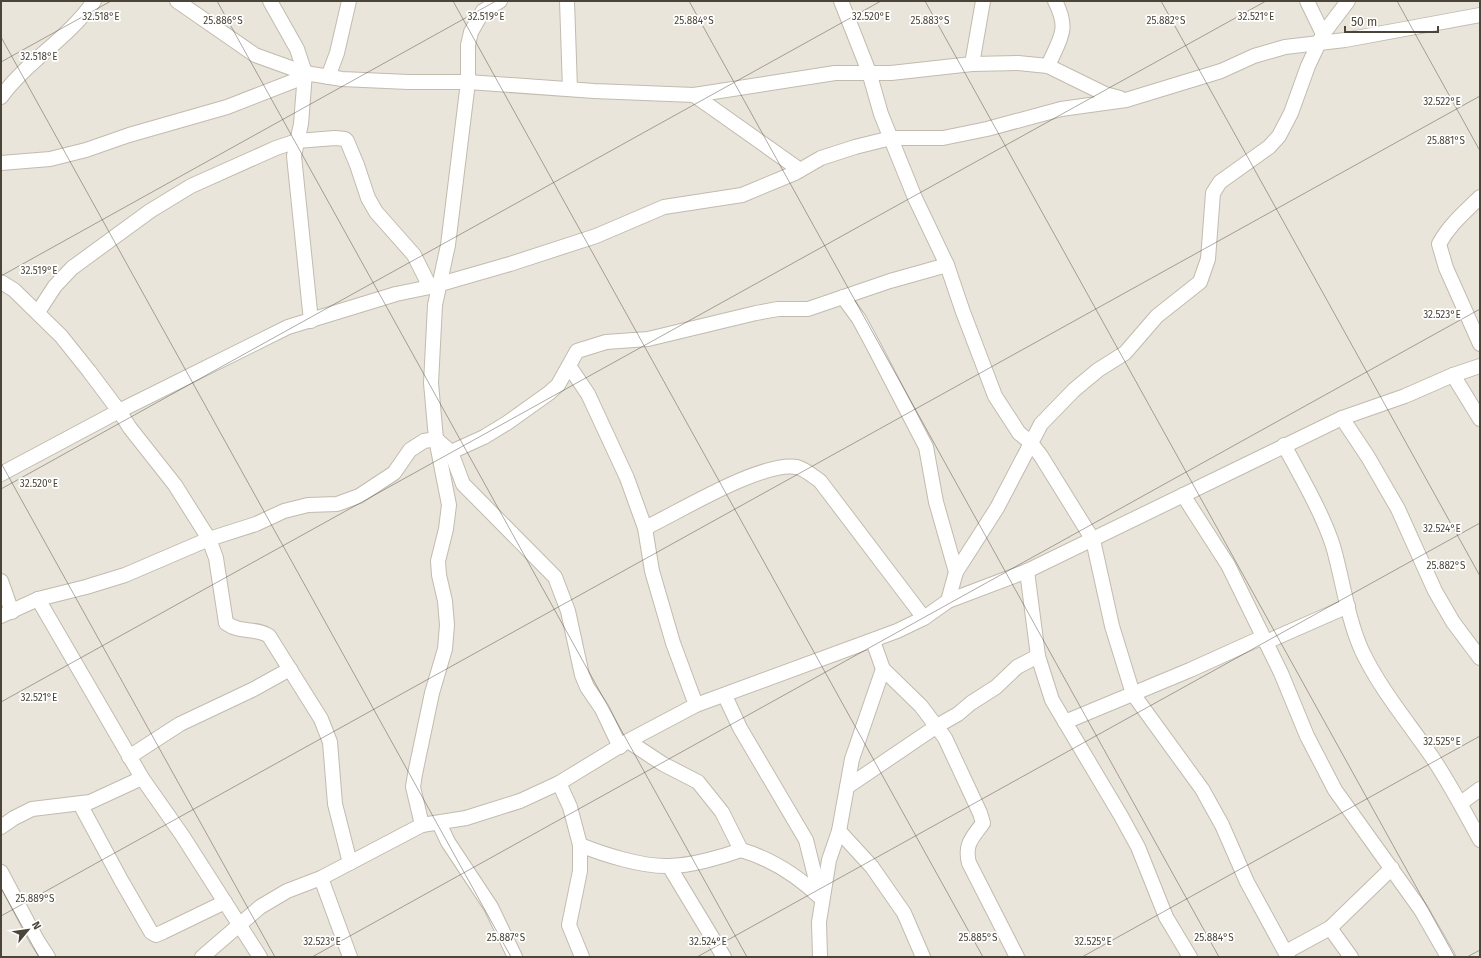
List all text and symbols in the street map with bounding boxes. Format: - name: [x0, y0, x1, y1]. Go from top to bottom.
- scale bar: [1345, 8, 1438, 34]
- text: 32.518°E: [82, 11, 120, 23]
- text: 32.519°E: [468, 11, 505, 23]
- text: 32.520°E: [852, 11, 890, 23]
- text: 32.521°E: [1238, 11, 1274, 23]
- text: 25.886°S: [203, 15, 243, 27]
- text: 25.884°S: [674, 15, 714, 27]
- text: 25.883°S: [910, 15, 950, 27]
- text: 25.882°S: [1147, 15, 1186, 27]
- text: 50 m: [1351, 15, 1377, 29]
- text: 32.518°E: [20, 51, 58, 63]
- text: 32.522°E: [1423, 96, 1461, 108]
- text: 25.881°S: [1427, 135, 1466, 147]
- text: 32.519°E: [21, 265, 58, 277]
- text: 32.523°E: [1423, 309, 1461, 321]
- text: 32.520°E: [20, 478, 58, 490]
- text: 32.524°E: [1423, 523, 1461, 535]
- text: 25.882°S: [1427, 560, 1466, 572]
- text: 32.521°E: [21, 692, 57, 704]
- text: 32.525°E: [1423, 736, 1461, 748]
- text: 25.889°S: [15, 893, 55, 905]
- north arrow: [8, 910, 48, 950]
- text: N: [29, 919, 44, 932]
- text: 25.887°S: [487, 932, 526, 944]
- text: 25.885°S: [959, 932, 998, 944]
- text: 25.884°S: [1194, 932, 1234, 944]
- text: 32.523°E: [303, 936, 341, 948]
- text: 32.524°E: [689, 936, 727, 948]
- text: 32.525°E: [1074, 936, 1112, 948]

